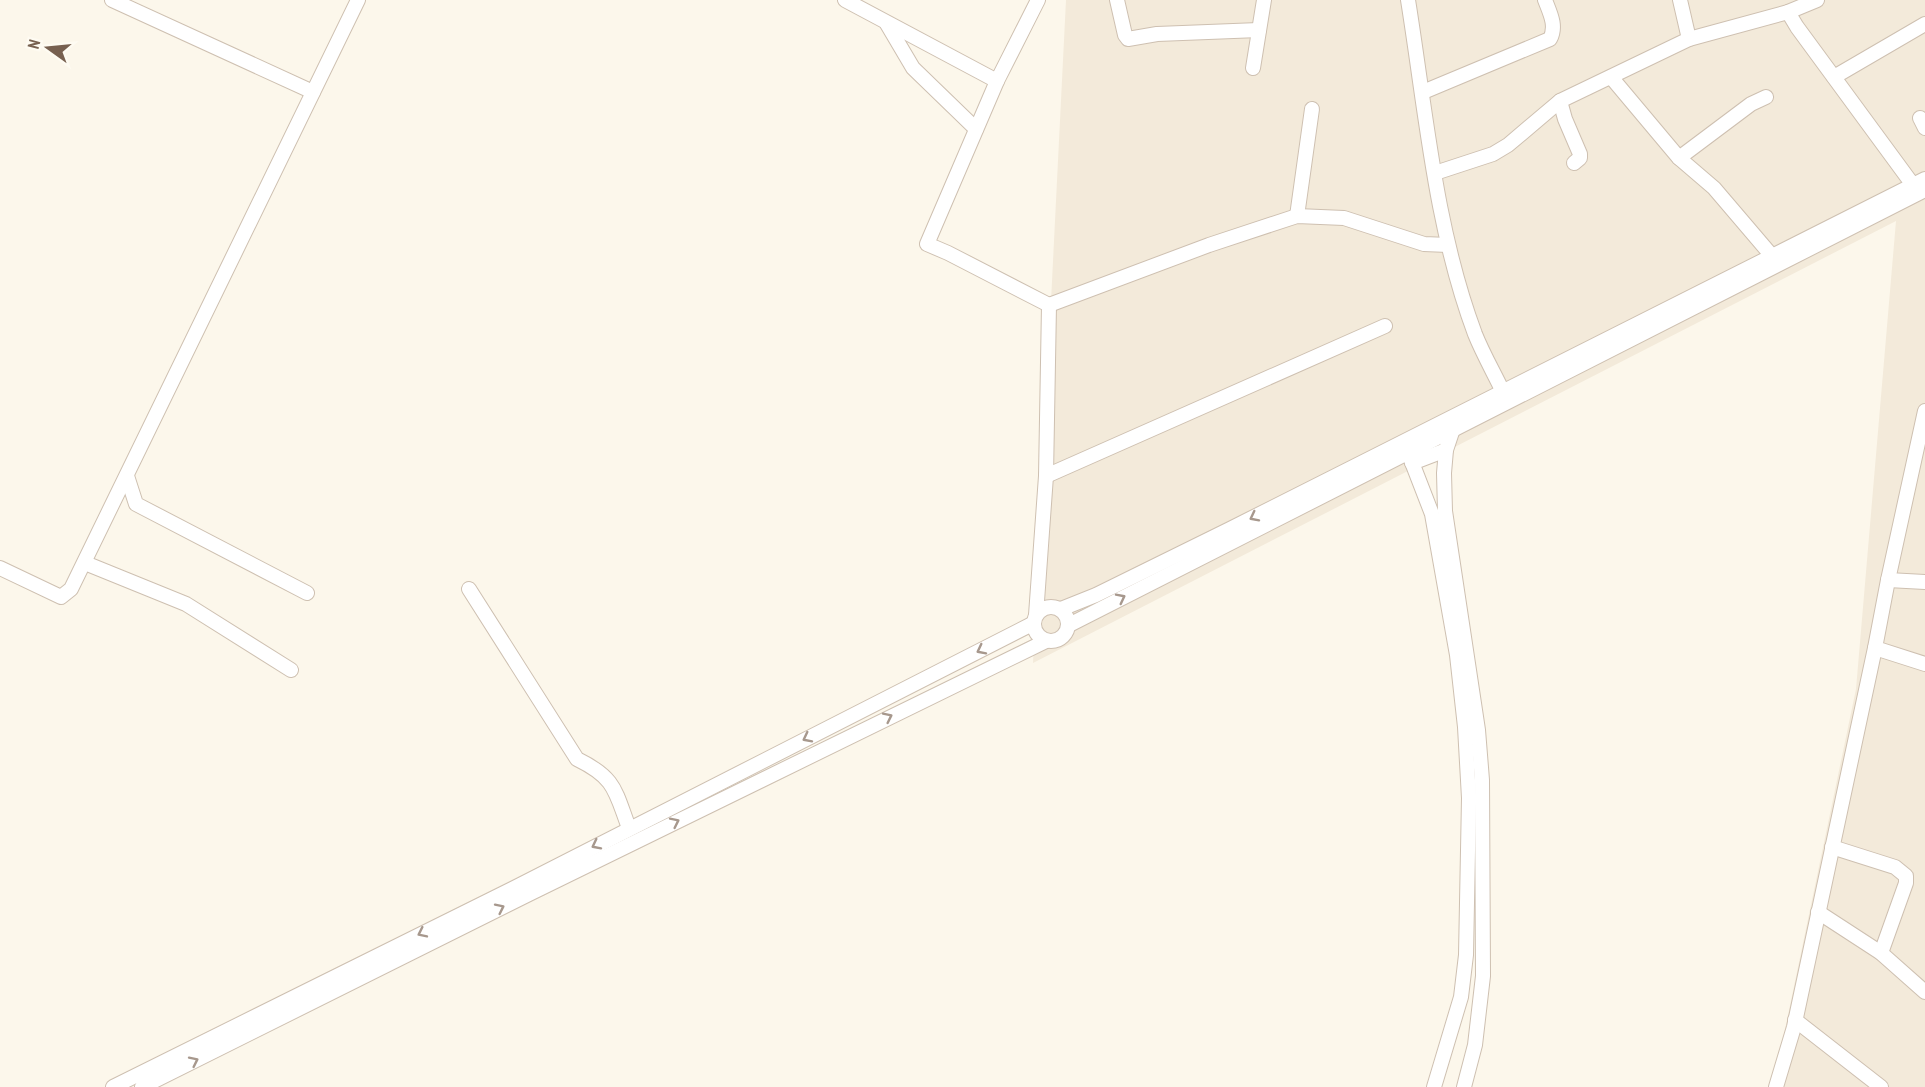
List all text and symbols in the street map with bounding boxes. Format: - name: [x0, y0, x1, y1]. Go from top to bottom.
- north arrow: [18, 18, 78, 78]
- text: N: [23, 37, 44, 51]
- one-way arrow: [1249, 510, 1260, 521]
- one-way arrow: [1114, 594, 1125, 605]
- one-way arrow: [977, 642, 988, 654]
- one-way arrow: [881, 713, 892, 725]
- one-way arrow: [803, 731, 814, 742]
- one-way arrow: [669, 818, 679, 829]
- one-way arrow: [592, 838, 603, 849]
- one-way arrow: [494, 904, 505, 916]
- one-way arrow: [418, 926, 429, 938]
- one-way arrow: [188, 1057, 199, 1068]

